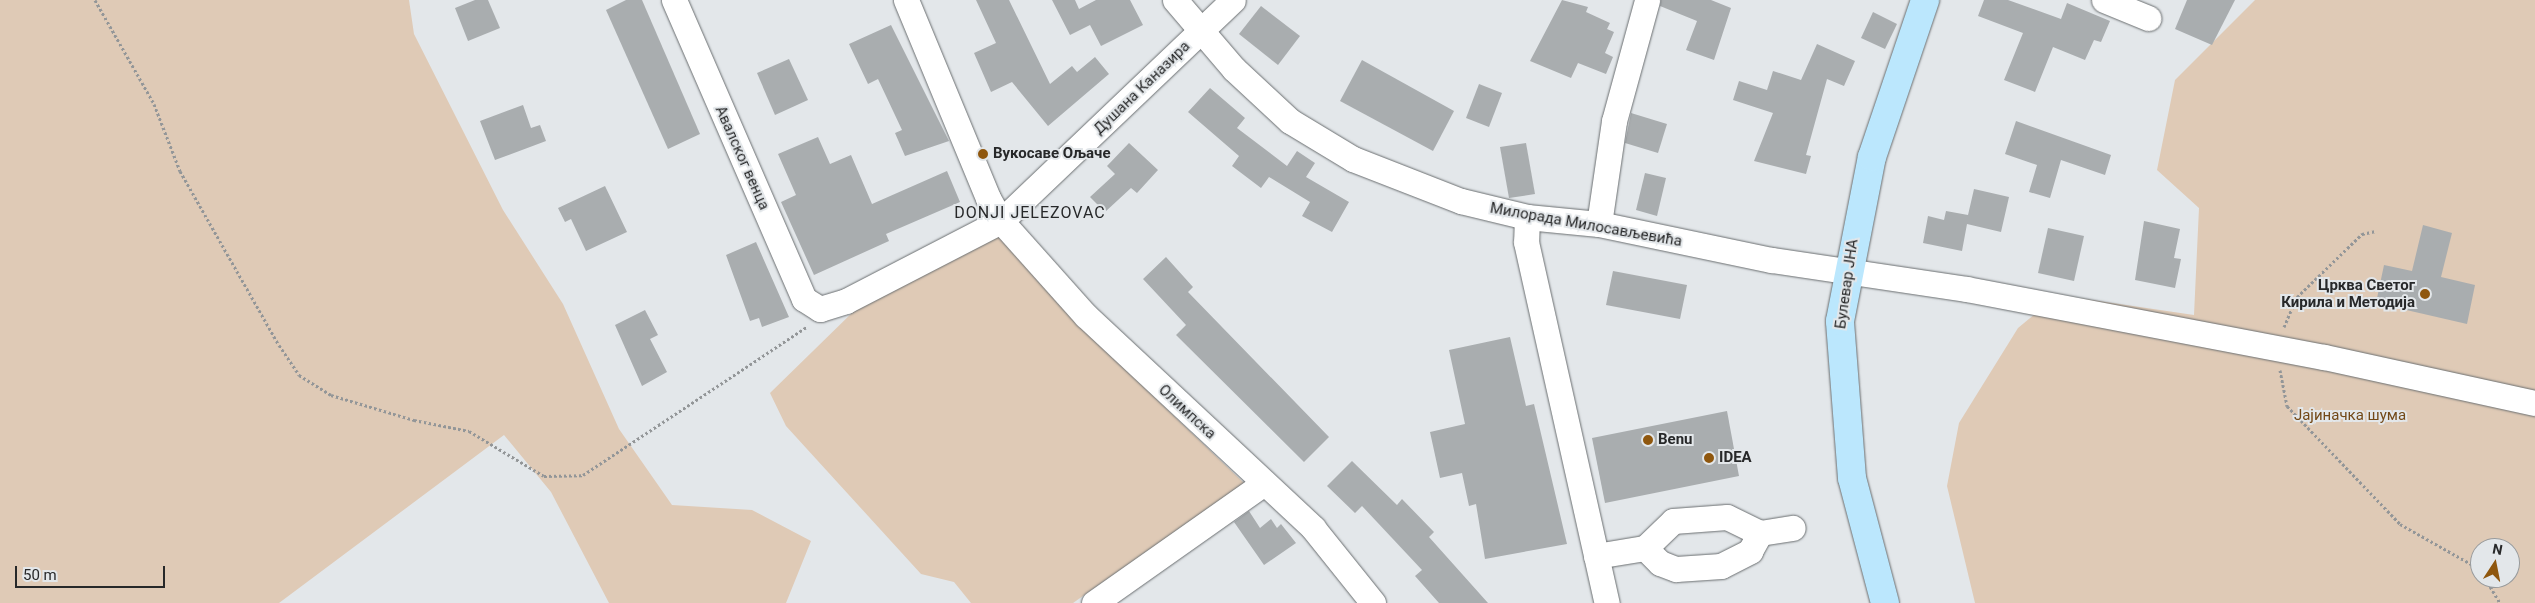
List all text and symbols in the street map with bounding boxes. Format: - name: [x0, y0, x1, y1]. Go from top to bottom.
- street label: Душана Каназира: [1090, 38, 1194, 138]
- street label: Авалског венца: [711, 103, 773, 213]
- place label: Вукосаве Ољаче: [993, 145, 1111, 163]
- marker: Вукосаве Ољаче: [977, 148, 989, 160]
- street label: Милорада Милосављевића: [1489, 199, 1683, 251]
- district label: DONJI JELEZOVAC: [952, 203, 1108, 223]
- street label: Булевар ЈНА: [1832, 238, 1862, 330]
- place label: Црква Светог Кирила и Методија: [2281, 276, 2415, 311]
- marker: Црква Светог Кирила и Методија: [2419, 288, 2431, 300]
- street label: Олимпска: [1155, 381, 1219, 443]
- park label: Јајиначка шума: [2294, 407, 2406, 425]
- place label: Benu: [1658, 431, 1692, 449]
- marker: Benu: [1642, 434, 1654, 446]
- place label: IDEA: [1719, 449, 1752, 467]
- marker: IDEA: [1703, 452, 1715, 464]
- north arrow: [2470, 538, 2520, 588]
- text: N: [2491, 540, 2504, 558]
- scale bar: [18, 556, 168, 588]
- text: 50 m: [23, 566, 57, 584]

